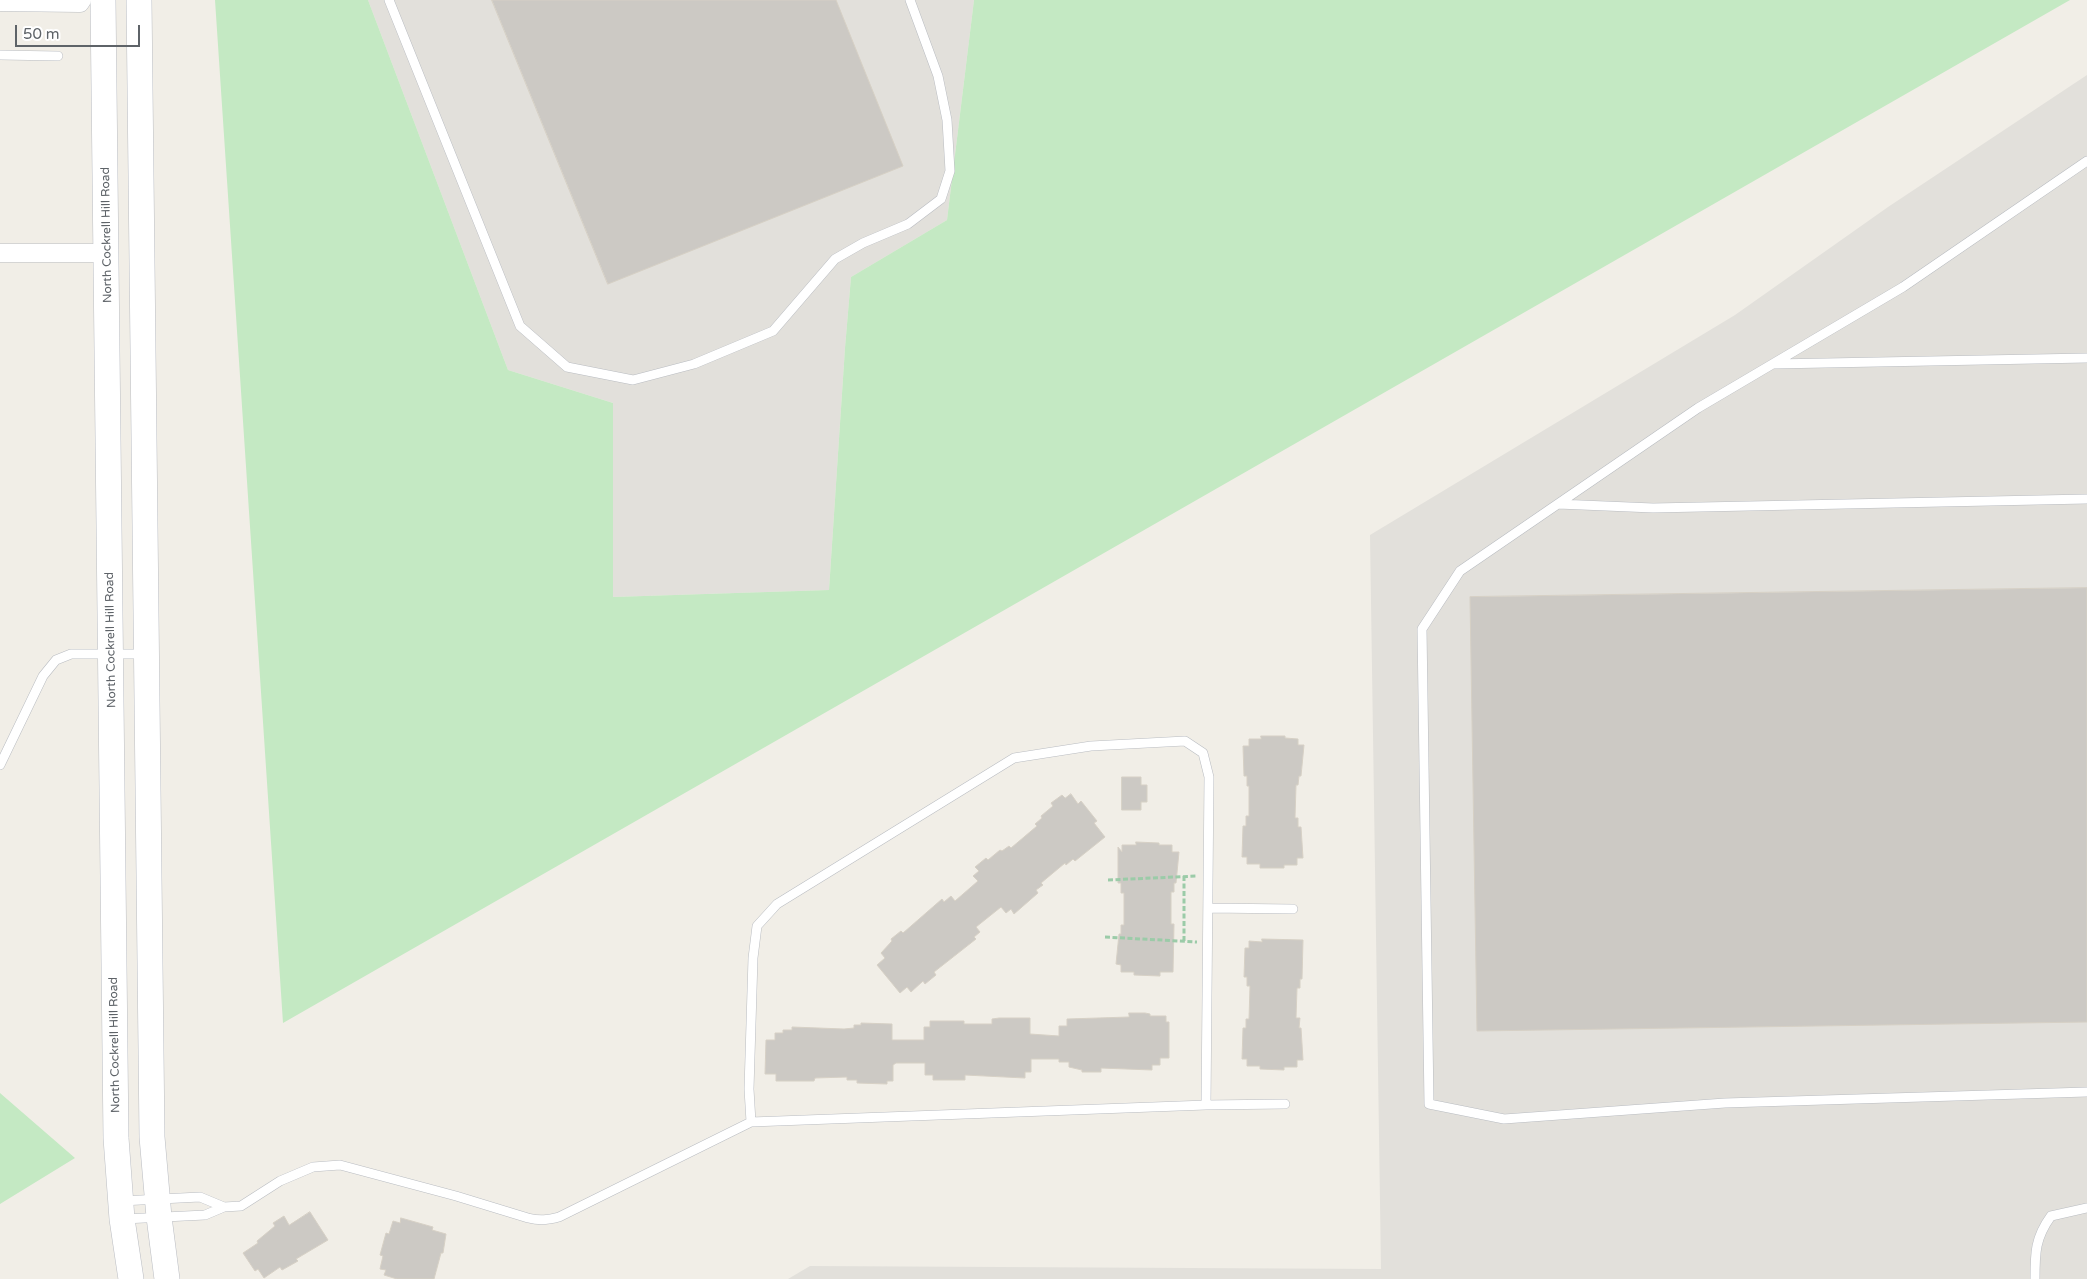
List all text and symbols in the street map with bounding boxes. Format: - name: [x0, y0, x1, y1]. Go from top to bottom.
- scale bar: [18, 15, 142, 47]
- text: 50 m: [23, 25, 60, 43]
- street label: North Cockrell Hill Road: [99, 167, 115, 303]
- street label: North Cockrell Hill Road: [103, 572, 119, 708]
- street label: North Cockrell Hill Road: [107, 977, 123, 1113]

